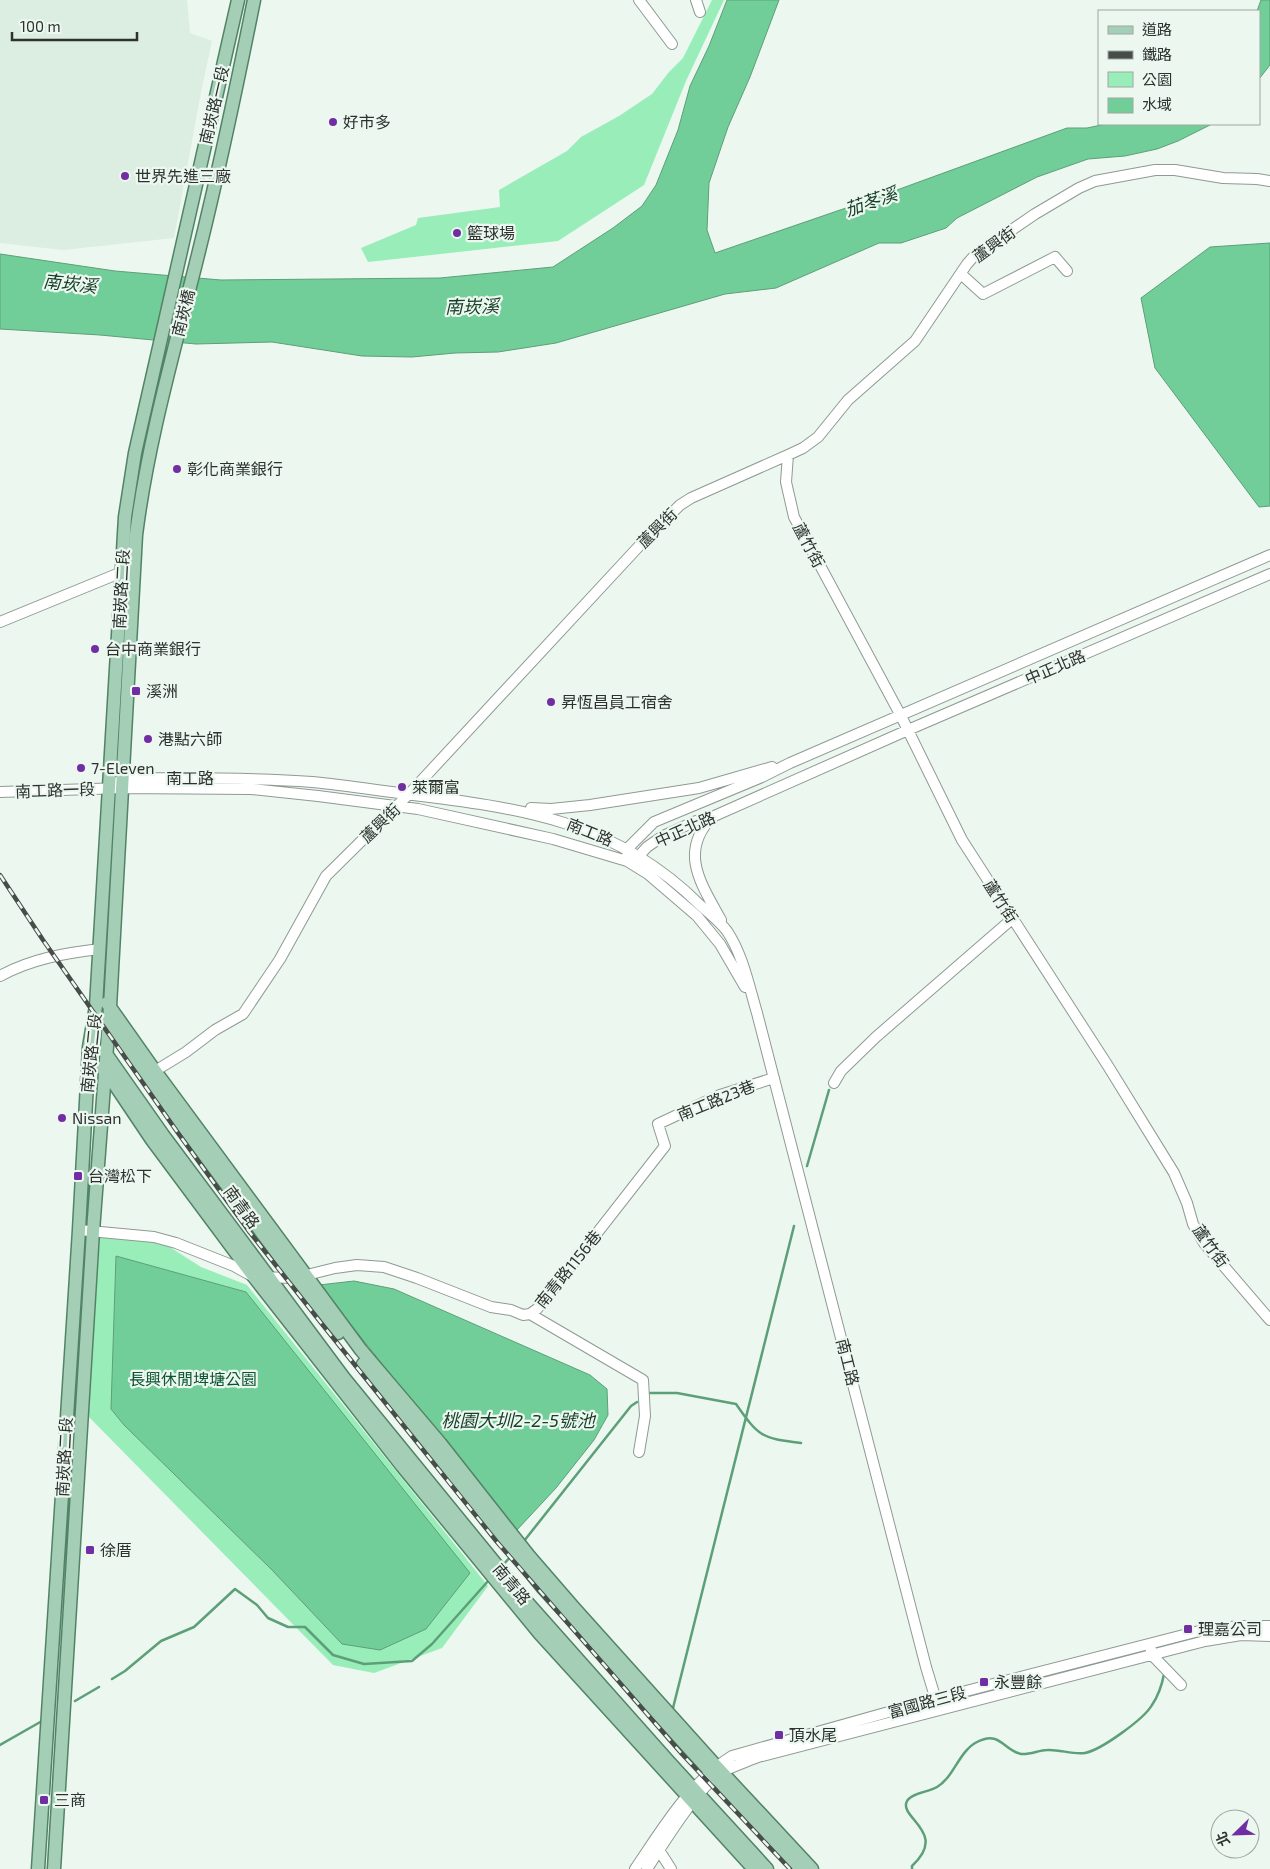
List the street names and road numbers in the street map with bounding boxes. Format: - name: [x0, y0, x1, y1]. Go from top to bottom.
- street label: 南崁路一段: [195, 64, 232, 146]
- street label: 蘆興街: [969, 222, 1019, 265]
- street label: 南崁橋: [167, 287, 198, 338]
- street label: 蘆興街: [633, 504, 680, 551]
- street label: 蘆竹街: [790, 519, 829, 570]
- street label: 南崁路二段: [109, 549, 132, 629]
- street label: 中正北路: [1022, 645, 1088, 688]
- street label: 南工路: [166, 768, 214, 787]
- street label: 南工路一段: [15, 779, 95, 800]
- street label: 蘆興街: [356, 799, 404, 846]
- street label: 中正北路: [652, 807, 718, 850]
- street label: 南工路: [564, 814, 616, 849]
- street label: 蘆竹街: [980, 875, 1022, 926]
- street label: 南崁路二段: [77, 1012, 104, 1094]
- street label: 南工路23巷: [674, 1075, 757, 1124]
- street label: 南青路: [221, 1182, 264, 1232]
- street label: 蘆竹街: [1190, 1221, 1233, 1271]
- street label: 南青路1156巷: [531, 1226, 605, 1311]
- street label: 南工路: [833, 1336, 864, 1387]
- street label: 南崁路二段: [52, 1417, 75, 1497]
- street label: 南青路: [490, 1559, 535, 1608]
- street label: 富國路三段: [886, 1682, 968, 1721]

